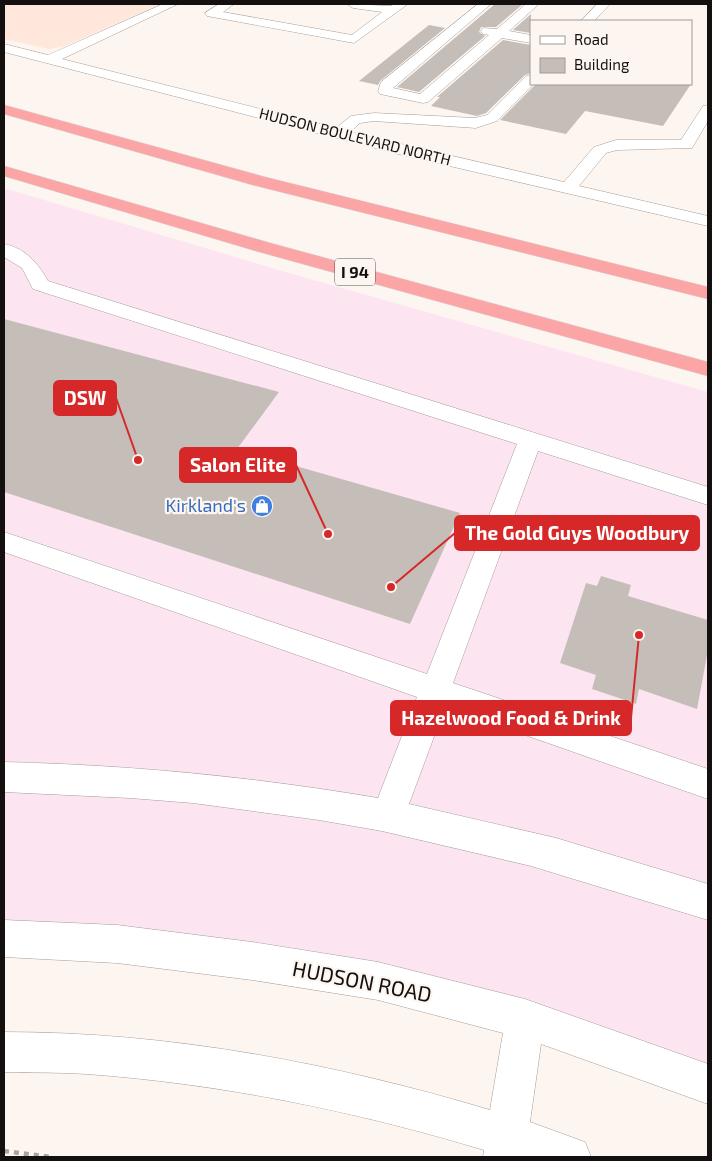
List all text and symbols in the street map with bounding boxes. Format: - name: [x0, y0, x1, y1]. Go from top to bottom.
- legend: [530, 20, 692, 85]
- text: Road: [574, 30, 609, 48]
- text: Building: [574, 55, 630, 73]
- street label: HUDSON BOULEVARD NORTH: [258, 104, 453, 169]
- road number: I 94: [335, 258, 375, 286]
- callout: DSW: [54, 381, 116, 415]
- text: DSW: [64, 386, 107, 409]
- callout: Salon Elite: [180, 448, 296, 482]
- text: Salon Elite: [190, 453, 286, 476]
- place label: Kirkland's: [166, 494, 246, 516]
- shop icon: Kirkland's: [250, 494, 274, 518]
- callout: The Gold Guys Woodbury: [455, 516, 699, 550]
- text: The Gold Guys Woodbury: [465, 521, 690, 545]
- callout: Hazelwood Food & Drink: [391, 701, 631, 735]
- text: Hazelwood Food & Drink: [401, 706, 621, 729]
- street label: HUDSON ROAD: [291, 955, 434, 1006]

